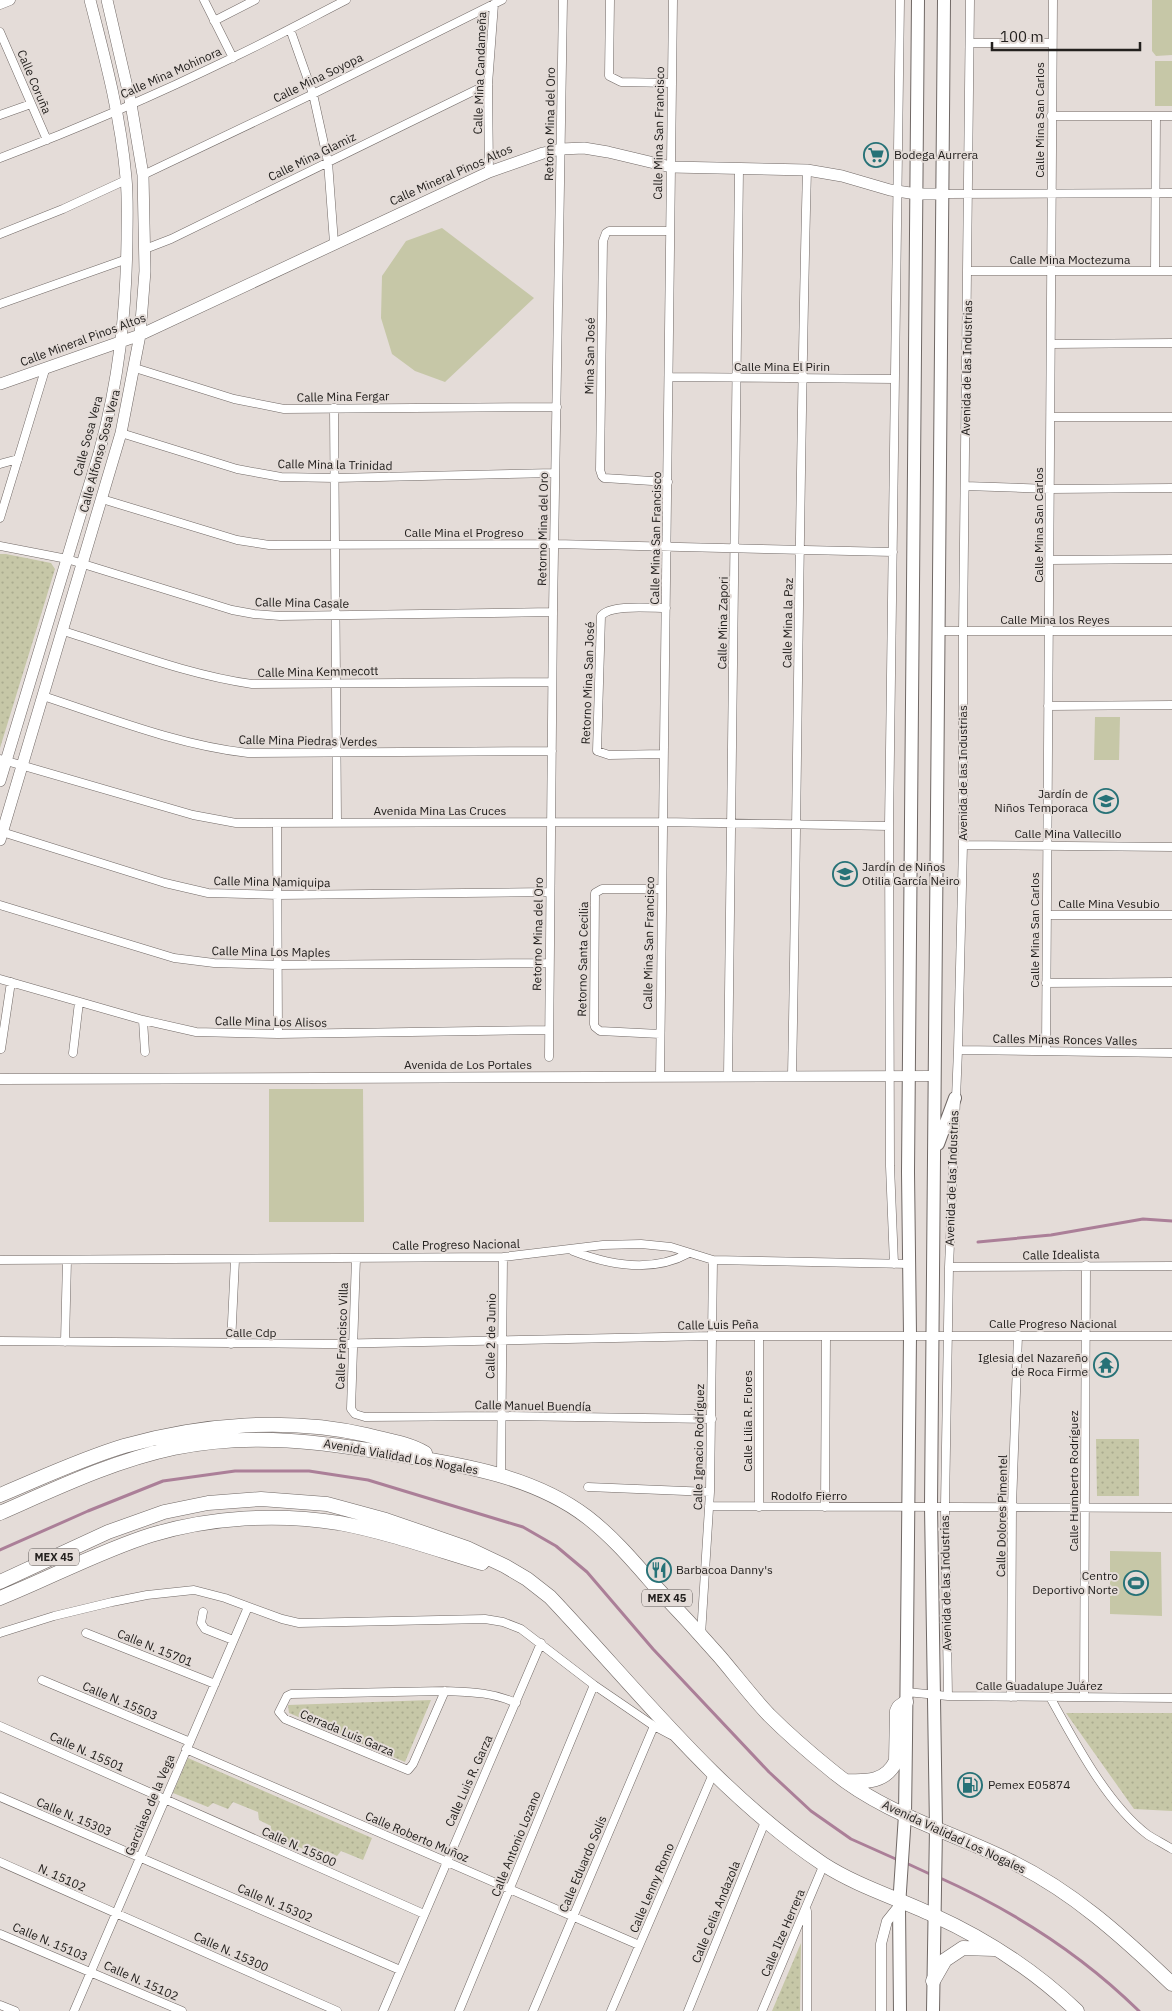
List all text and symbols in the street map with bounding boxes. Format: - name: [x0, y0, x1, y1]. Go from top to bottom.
- street label: Calle Mina Candameña: [470, 11, 489, 135]
- scale bar: [992, 20, 1140, 52]
- text: 100 m: [1000, 27, 1044, 46]
- street label: Calle Mina Mohinora: [118, 43, 224, 102]
- street label: Calle Coruña: [14, 47, 55, 117]
- street label: Calle Mina Soyopa: [270, 49, 366, 106]
- street label: Calle Mina San Carlos: [1032, 62, 1047, 178]
- street label: Calle Mina San Francisco: [650, 66, 667, 200]
- street label: Retorno Mina del Oro: [541, 67, 558, 181]
- street label: Calle Mina Glamiz: [266, 129, 358, 184]
- street label: Calle Mineral Pinos Altos: [387, 141, 515, 208]
- supermarket icon: Bodega Aurrera: [863, 142, 889, 168]
- place label: Bodega Aurrera: [894, 147, 979, 162]
- street label: Calle Mina Moctezuma: [1009, 252, 1131, 267]
- street label: Avenida de las Industrias: [958, 300, 975, 436]
- street label: Calle Mineral Pinos Altos: [18, 310, 148, 369]
- street label: Mina San José: [581, 317, 598, 395]
- street label: Calle Mina El Pirin: [734, 359, 830, 374]
- street label: Calle Alfonso Sosa Vera: [76, 387, 123, 514]
- street label: Calle Mina Fergar: [296, 388, 390, 405]
- street label: Calle Sosa Vera: [70, 393, 106, 478]
- street label: Calle Mina la Trinidad: [277, 456, 393, 473]
- street label: Calle Mina San Carlos: [1031, 467, 1046, 583]
- street label: Calle Mina San Francisco: [647, 471, 664, 605]
- street label: Retorno Mina del Oro: [534, 472, 551, 586]
- street label: Calle Mina el Progreso: [404, 525, 524, 540]
- street label: Calle Mina Zapori: [714, 576, 731, 670]
- street label: Calle Mina la Paz: [779, 577, 796, 668]
- street label: Calle Mina Casale: [255, 594, 350, 611]
- street label: Calle Mina los Reyes: [1000, 612, 1110, 627]
- street label: Retorno Mina San José: [578, 621, 597, 745]
- street label: Calle Mina Kemmecott: [257, 663, 379, 680]
- street label: Avenida de las Industrias: [955, 705, 970, 841]
- street label: Calle Mina Piedras Verdes: [238, 732, 378, 749]
- place label: Jardín de Niños Temporaca: [994, 786, 1089, 815]
- school or university icon: Jardín de Niños Temporaca: [1093, 788, 1119, 814]
- street label: Avenida Mina Las Cruces: [374, 803, 507, 818]
- street label: Calle Mina Vallecillo: [1014, 826, 1122, 841]
- place label: Jardín de Niños Otilia García Neiro: [862, 859, 960, 888]
- school or university icon: Jardín de Niños Otilia García Neiro: [832, 861, 858, 887]
- street label: Calle Mina San Carlos: [1027, 872, 1042, 988]
- street label: Calle Mina Namiquipa: [213, 873, 331, 890]
- street label: Calle Mina San Francisco: [640, 876, 657, 1010]
- street label: Retorno Mina del Oro: [529, 877, 546, 991]
- street label: Calle Mina Vesubio: [1058, 896, 1160, 911]
- street label: Retorno Santa Cecilia: [574, 901, 591, 1017]
- street label: Calle Mina Los Maples: [212, 943, 331, 960]
- street label: Calle Mina Los Alisos: [215, 1013, 327, 1030]
- street label: Calles Minas Ronces Valles: [993, 1031, 1138, 1048]
- street label: Avenida de Los Portales: [404, 1057, 532, 1072]
- street label: Avenida de las Industrias: [942, 1110, 961, 1246]
- street label: Calle Progreso Nacional: [392, 1236, 520, 1253]
- street label: Calle Idealista: [1022, 1246, 1100, 1263]
- street label: Calle Francisco Villa: [332, 1281, 351, 1390]
- street label: Calle 2 de Junio: [482, 1293, 499, 1379]
- street label: Calle Luis Peña: [677, 1316, 759, 1333]
- street label: Calle Progreso Nacional: [989, 1316, 1117, 1331]
- street label: Calle Cdp: [225, 1325, 277, 1340]
- place label: Iglesia del Nazareño de Roca Firme: [978, 1350, 1088, 1379]
- temple icon: Iglesia del Nazareño de Roca Firme: [1093, 1352, 1119, 1378]
- street label: Calle Lilia R. Flores: [740, 1370, 755, 1472]
- street label: Calle Ignacio Rodríguez: [690, 1383, 707, 1510]
- street label: Calle Manuel Buendía: [475, 1397, 592, 1414]
- street label: Calle Humberto Rodríguez: [1066, 1410, 1081, 1552]
- street label: Avenida Vialidad Los Nogales: [323, 1435, 480, 1478]
- street label: Calle Dolores Pimentel: [993, 1455, 1010, 1577]
- street label: Rodolfo Fierro: [771, 1488, 847, 1503]
- street label: Avenida de las Industrias: [937, 1515, 954, 1651]
- road number: MEX 45: [29, 1548, 79, 1565]
- restaurant icon: Barbacoa Danny's: [646, 1557, 672, 1583]
- place label: Barbacoa Danny's: [676, 1562, 773, 1577]
- place label: Centro Deportivo Norte: [1032, 1568, 1118, 1597]
- sports icon: Centro Deportivo Norte: [1123, 1570, 1149, 1596]
- road number: MEX 45: [642, 1590, 692, 1606]
- street label: Calle N. 15701: [115, 1626, 195, 1670]
- street label: Calle N. 15503: [80, 1678, 160, 1723]
- street label: Calle Guadalupe Juárez: [976, 1678, 1103, 1693]
- street label: Cerrada Luis Garza: [298, 1706, 397, 1759]
- street label: Calle N. 15501: [47, 1728, 127, 1775]
- street label: Calle Luis R. Garza: [442, 1732, 496, 1829]
- street label: Garcilaso de la Vega: [121, 1751, 178, 1858]
- fuel station icon: Pemex E05874: [957, 1772, 983, 1798]
- place label: Pemex E05874: [988, 1777, 1070, 1792]
- street label: Calle Antonio Lozano: [487, 1789, 544, 1899]
- street label: Calle N. 15303: [34, 1794, 114, 1839]
- street label: Avenida Vialidad Los Nogales: [880, 1797, 1029, 1877]
- street label: Calle Roberto Muñoz: [363, 1808, 472, 1865]
- street label: Calle Eduardo Solís: [555, 1813, 610, 1914]
- street label: Calle N. 15500: [259, 1823, 339, 1870]
- street label: Calle Lenny Romo: [626, 1840, 677, 1935]
- street label: Calle Celia Andazola: [688, 1858, 743, 1965]
- street label: N. 15102: [36, 1860, 88, 1895]
- street label: Calle N. 15302: [235, 1880, 315, 1925]
- street label: Calle Ilze Herrera: [757, 1886, 808, 1979]
- street label: Calle N. 15103: [10, 1919, 90, 1964]
- street label: Calle N. 15300: [191, 1928, 271, 1975]
- street label: Calle N. 15102: [101, 1957, 181, 2004]

